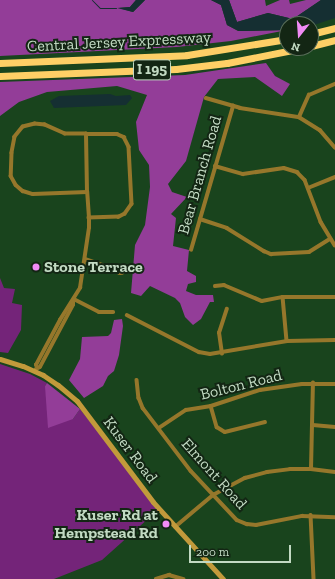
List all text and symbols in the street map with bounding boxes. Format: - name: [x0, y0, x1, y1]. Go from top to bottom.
- north arrow: [279, 16, 319, 56]
- street label: Central Jersey Expressway: [26, 28, 212, 56]
- text: N: [290, 40, 302, 54]
- road number: I 195: [133, 57, 171, 83]
- street label: Bear Branch Road: [174, 113, 226, 237]
- place label: Stone Terrace: [44, 257, 143, 277]
- marker: Stone Terrace: [31, 262, 41, 272]
- street label: Bolton Road: [198, 366, 284, 404]
- street label: Kuser Road: [99, 413, 161, 487]
- street label: Elmont Road: [177, 435, 251, 513]
- place label: Kuser Rd at Hempstead Rd: [54, 505, 158, 543]
- marker: Kuser Rd at Hempstead Rd: [161, 519, 171, 529]
- scale bar: [191, 537, 293, 563]
- text: 200 m: [196, 545, 229, 559]

